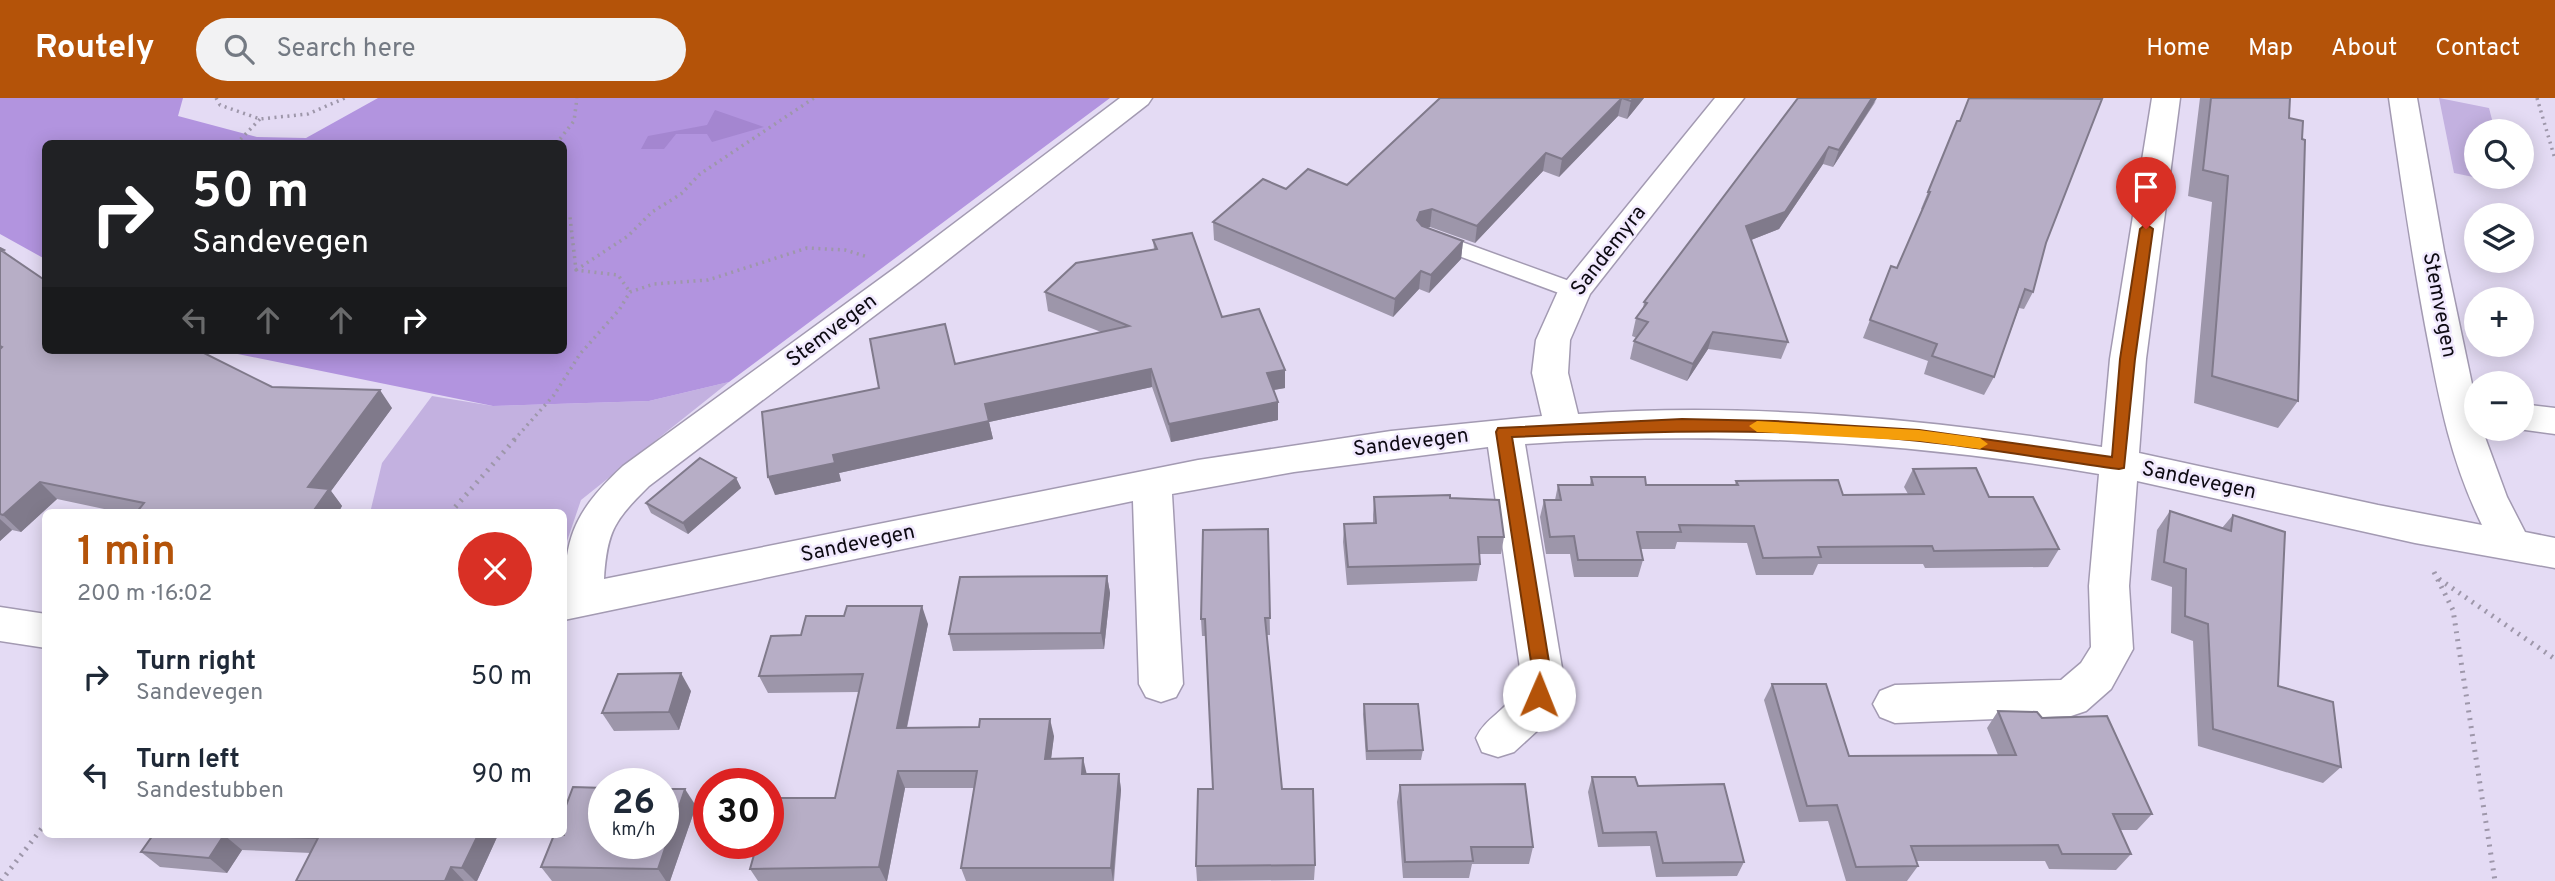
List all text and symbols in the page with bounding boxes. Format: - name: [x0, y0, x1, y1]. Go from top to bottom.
- search box: [196, 18, 686, 81]
- text: Routely: [35, 28, 154, 70]
- icon: search: [220, 30, 258, 68]
- text: Search here: [276, 33, 415, 66]
- text: Home: [2146, 34, 2210, 64]
- text: Map: [2248, 34, 2293, 64]
- text: About: [2331, 34, 2397, 64]
- text: Contact: [2435, 34, 2520, 64]
- map controls: [2464, 119, 2534, 441]
- button: search: [2464, 119, 2534, 189]
- pin: [2116, 157, 2176, 229]
- text: 50 m: [192, 163, 309, 225]
- icon: right: [77, 168, 168, 259]
- icon: arrive: [2127, 168, 2165, 206]
- street label: Sandemyra: [1565, 200, 1653, 302]
- button: layers: [2464, 203, 2534, 273]
- text: Sandevegen: [192, 224, 369, 264]
- street label: Stemvegen: [2416, 250, 2462, 360]
- button: +: [2464, 287, 2534, 357]
- street label: Stemvegen: [781, 288, 883, 374]
- icon: left: [176, 301, 214, 339]
- icon: ahead: [249, 301, 287, 339]
- icon: ahead: [322, 301, 360, 339]
- icon: right: [395, 301, 433, 339]
- button: −: [2464, 371, 2534, 441]
- street label: Sandevegen: [1352, 423, 1470, 463]
- street label: Sandevegen: [2139, 456, 2259, 506]
- street label: Sandevegen: [798, 519, 918, 569]
- text: 1 min: [77, 527, 176, 580]
- button: close: [458, 532, 532, 606]
- text: 200 m · 16:02: [77, 580, 212, 609]
- text: Turn right: [136, 646, 256, 679]
- icon: right: [77, 658, 115, 696]
- position arrow: [1502, 658, 1576, 732]
- text: 50 m: [471, 661, 532, 694]
- text: Sandevegen: [136, 679, 263, 708]
- text: Turn left: [136, 744, 240, 777]
- icon: left: [77, 756, 115, 794]
- text: 90 m: [472, 759, 532, 792]
- speed limit sign: 30: [693, 768, 784, 859]
- text: Sandestubben: [136, 777, 284, 806]
- text: 26: [612, 782, 655, 826]
- text: km/h: [612, 819, 655, 842]

